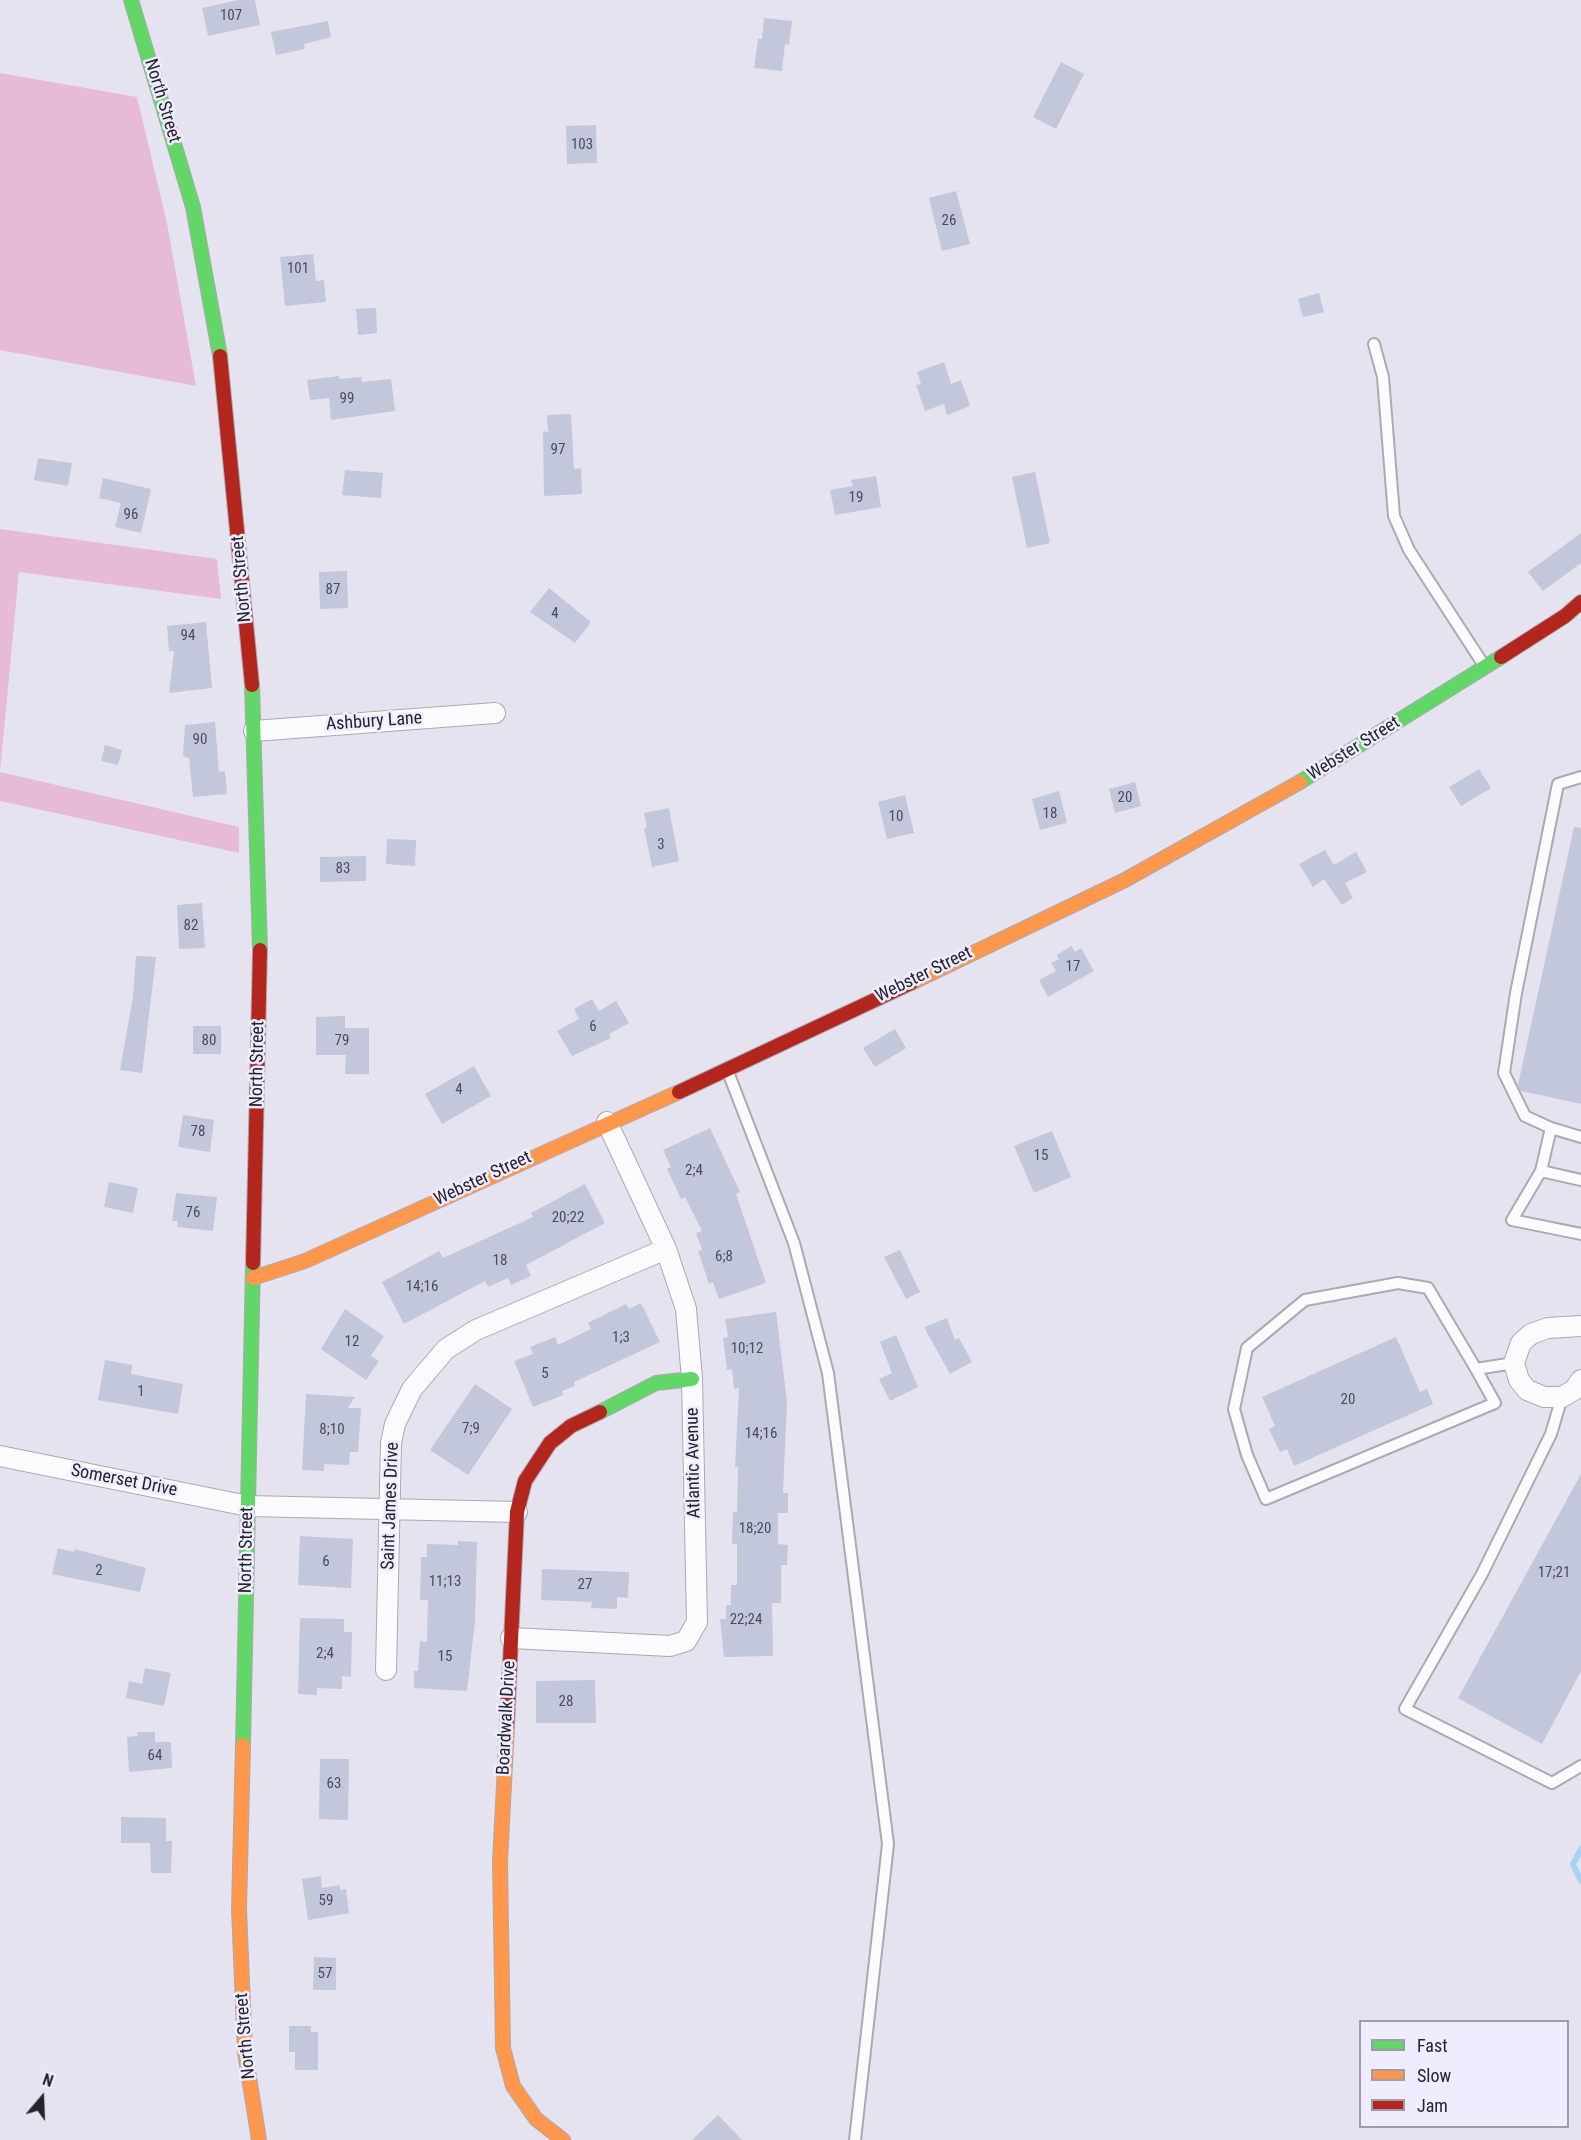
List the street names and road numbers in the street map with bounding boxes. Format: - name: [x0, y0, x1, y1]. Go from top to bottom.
- street label: North Street: [139, 57, 185, 145]
- street label: North Street: [227, 535, 257, 623]
- street label: Ashbury Lane: [325, 708, 423, 736]
- street label: Webster Street: [1304, 712, 1404, 786]
- street label: Webster Street: [872, 942, 976, 1008]
- street label: North Street: [246, 1021, 270, 1107]
- street label: Webster Street: [431, 1147, 535, 1211]
- street label: Atlantic Avenue: [682, 1407, 706, 1519]
- street label: Saint James Drive: [378, 1442, 404, 1570]
- street label: Somerset Drive: [69, 1460, 179, 1502]
- street label: North Street: [235, 1507, 259, 1593]
- street label: Boardwalk Drive: [493, 1660, 521, 1776]
- street label: North Street: [231, 1992, 261, 2080]

